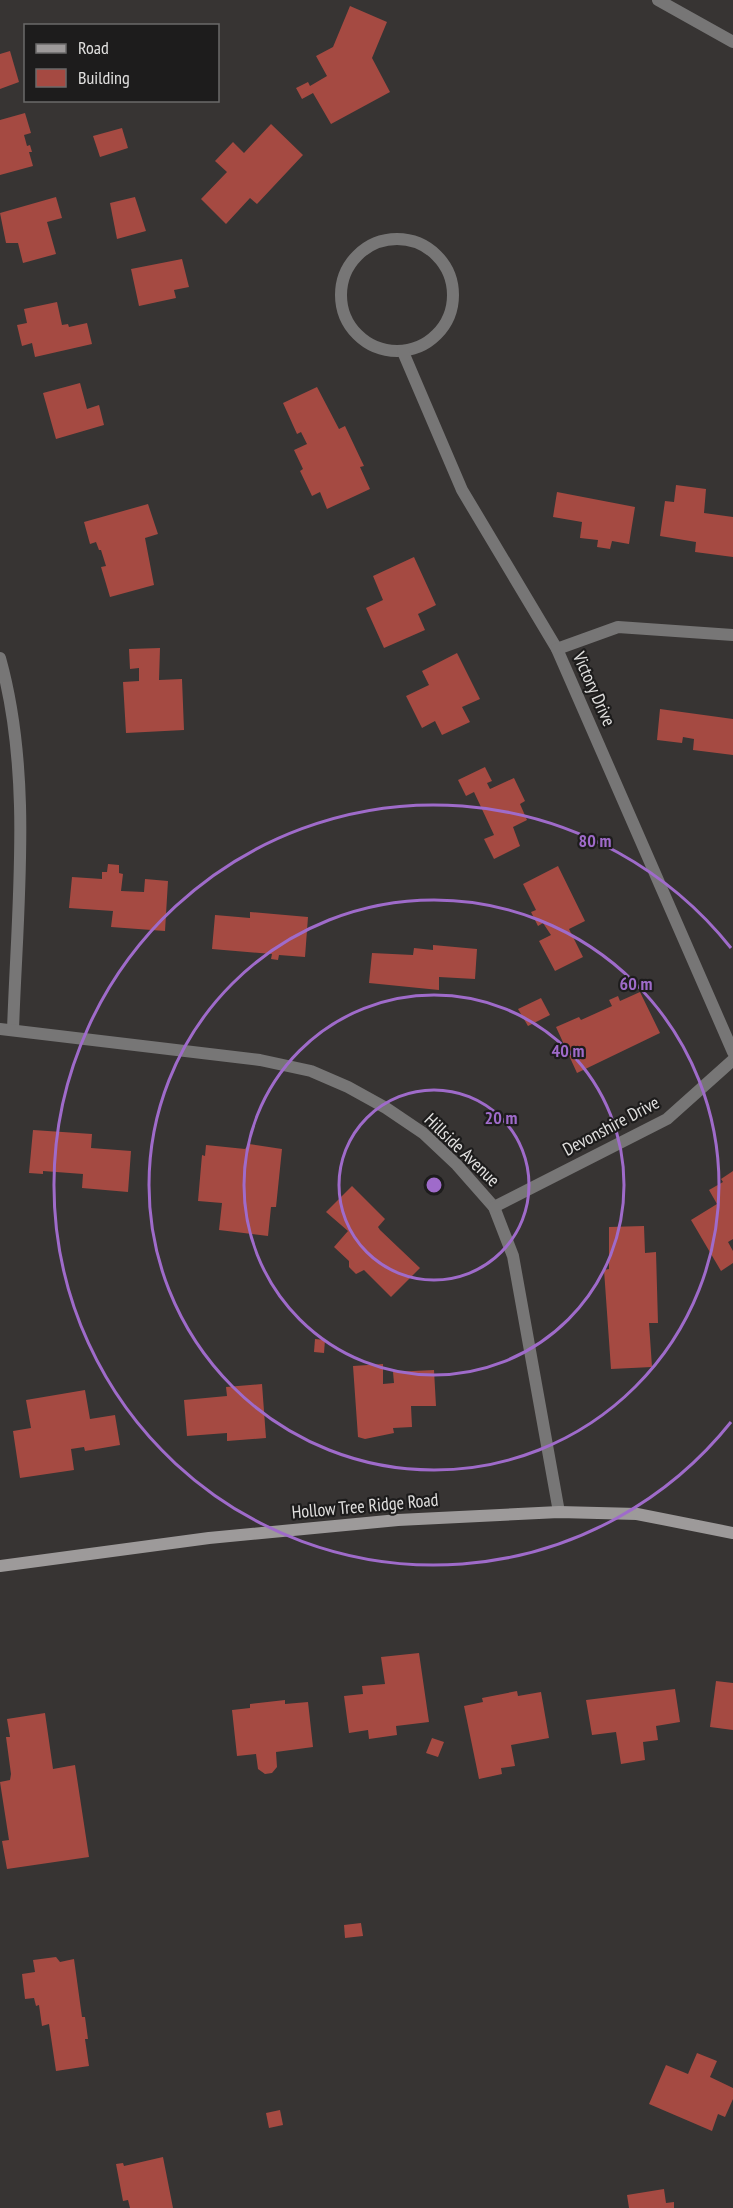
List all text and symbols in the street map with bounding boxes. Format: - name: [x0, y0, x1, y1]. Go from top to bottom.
- legend: [24, 24, 219, 102]
- text: Road: [78, 36, 109, 59]
- text: Building: [78, 66, 130, 89]
- street label: Victory Drive: [567, 647, 621, 730]
- text: 80 m: [579, 829, 611, 852]
- text: 60 m: [620, 972, 652, 995]
- text: 40 m: [552, 1039, 584, 1062]
- street label: Devonshire Drive: [559, 1091, 663, 1161]
- text: 20 m: [485, 1106, 517, 1129]
- street label: Hillside Avenue: [420, 1108, 505, 1191]
- centre of rings: [424, 1175, 444, 1195]
- street label: Hollow Tree Ridge Road: [291, 1488, 439, 1523]

